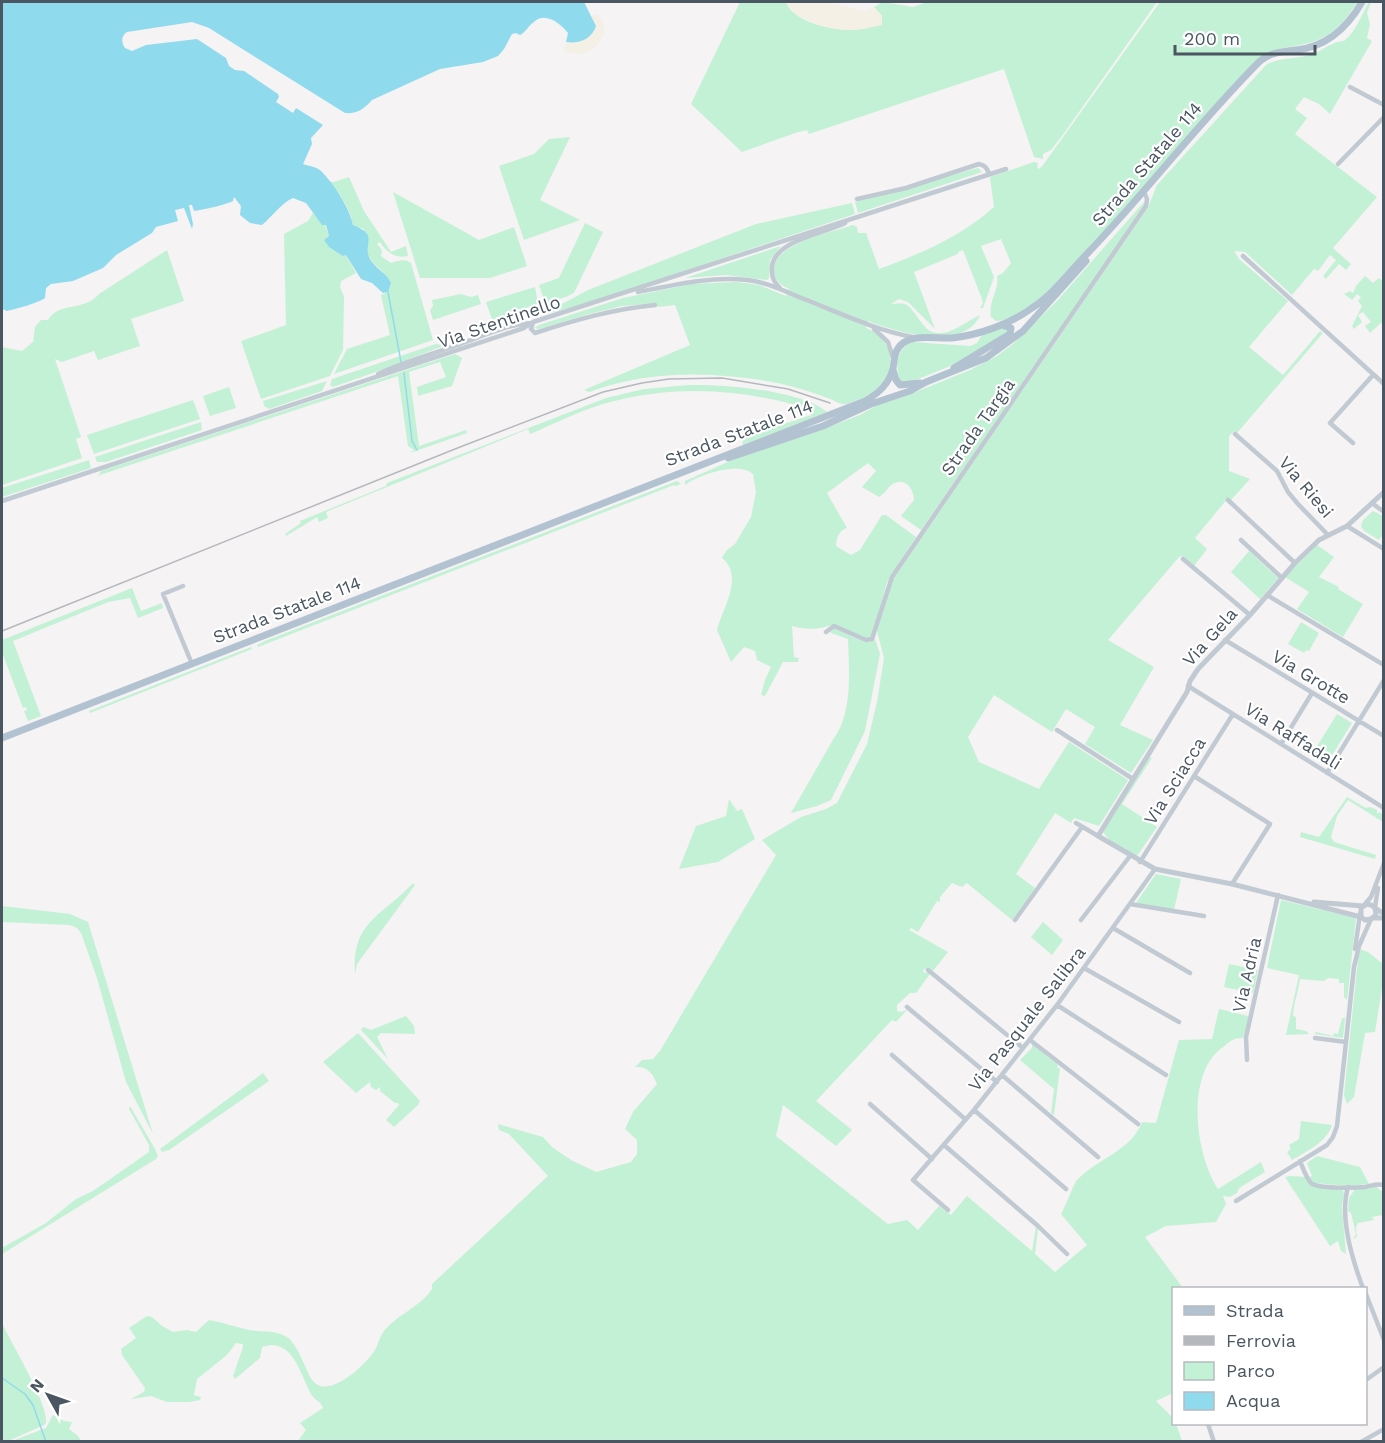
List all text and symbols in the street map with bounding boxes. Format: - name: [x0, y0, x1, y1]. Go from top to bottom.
- scale bar: [1175, 18, 1314, 56]
- text: 200 m: [1184, 28, 1240, 49]
- street label: Strada Statale 114: [1087, 98, 1206, 230]
- street label: Via Stentinello: [435, 291, 563, 352]
- street label: Strada Targia: [936, 374, 1019, 479]
- street label: Strada Statale 114: [662, 395, 816, 470]
- street label: Via Riesi: [1275, 452, 1338, 522]
- street label: Strada Statale 114: [210, 572, 364, 647]
- street label: Via Gela: [1178, 603, 1241, 670]
- street label: Via Grotte: [1268, 645, 1354, 708]
- street label: Via Raffadali: [1241, 698, 1345, 774]
- street label: Via Sciacca: [1139, 733, 1210, 828]
- street label: Via Adria: [1228, 935, 1265, 1015]
- street label: Via Pasquale Salibra: [964, 942, 1090, 1095]
- legend: [1172, 1287, 1367, 1425]
- text: Strada: [1226, 1300, 1284, 1321]
- text: Ferrovia: [1226, 1330, 1296, 1351]
- text: Parco: [1226, 1360, 1275, 1381]
- north arrow: [18, 1365, 78, 1425]
- text: N: [26, 1375, 48, 1396]
- text: Acqua: [1226, 1390, 1280, 1411]

